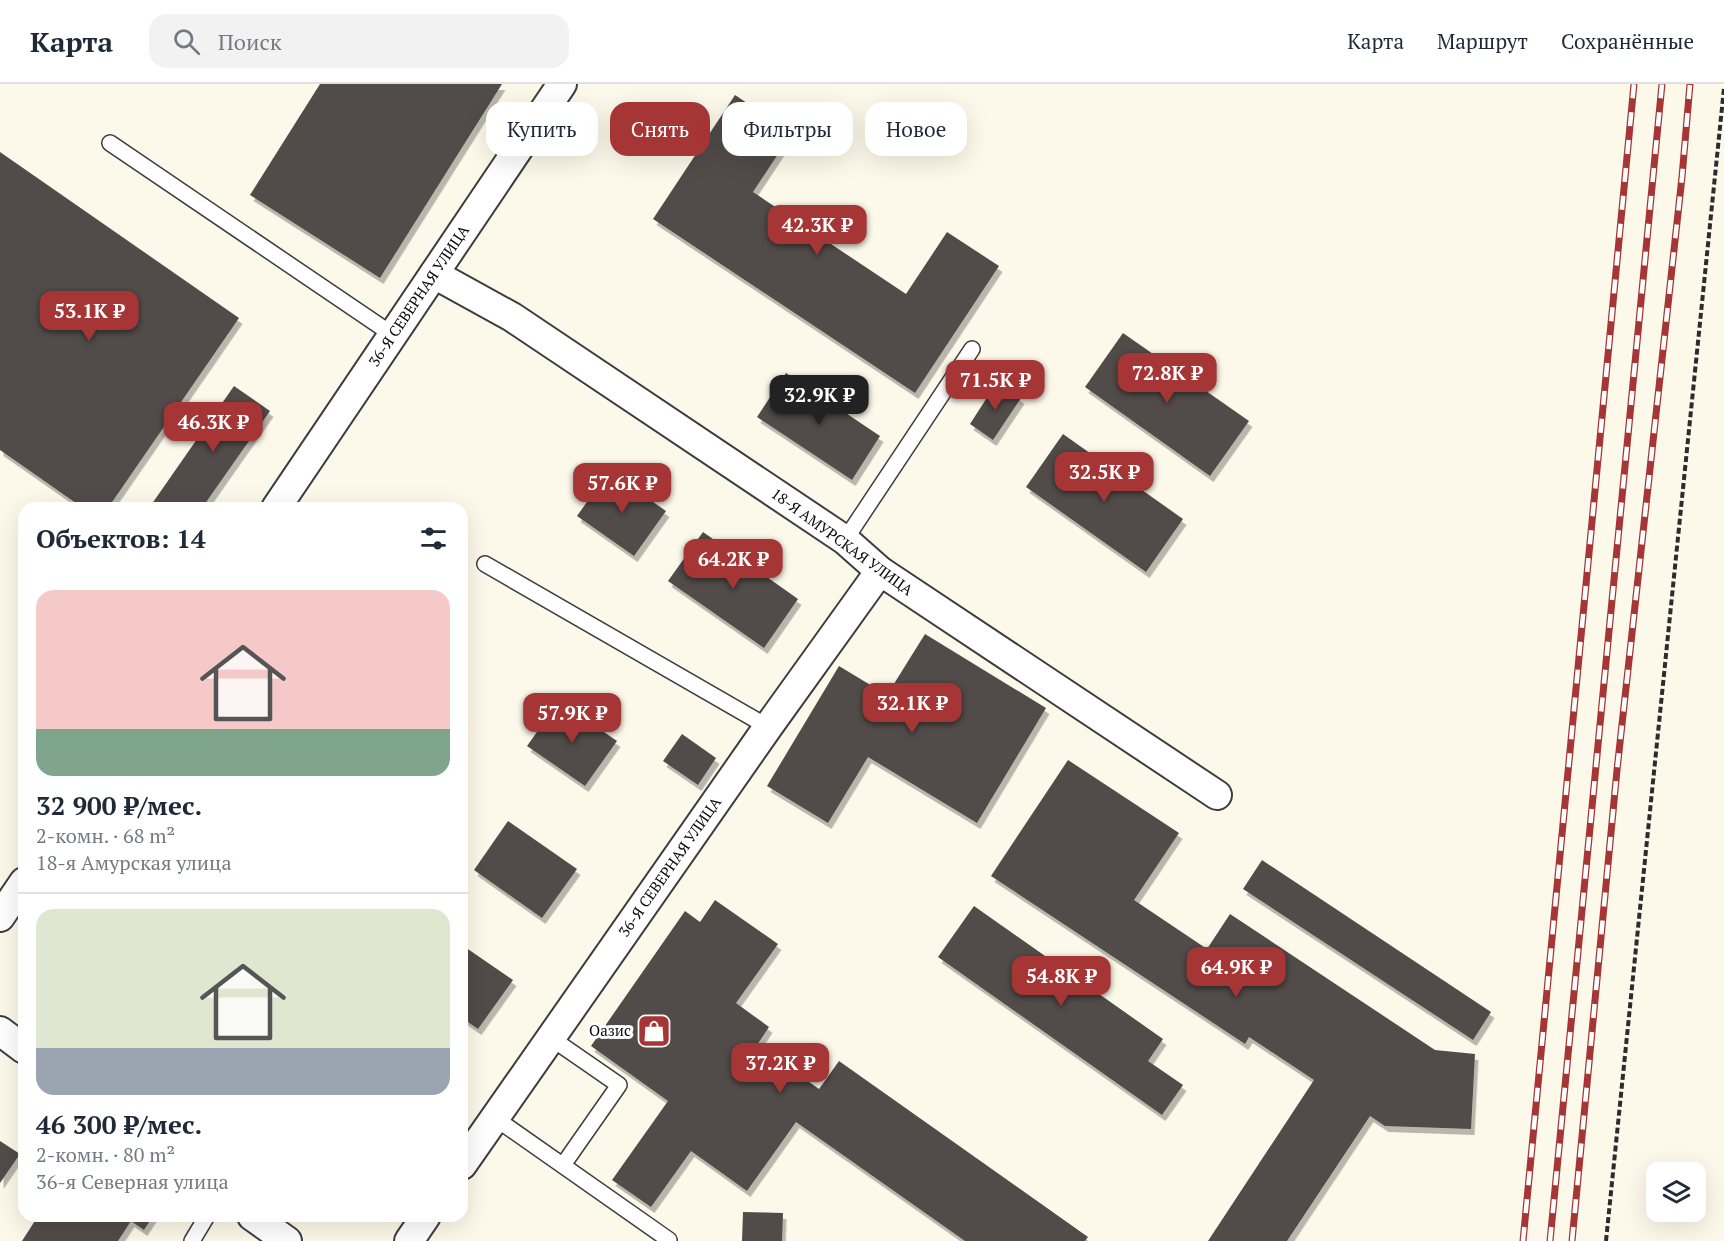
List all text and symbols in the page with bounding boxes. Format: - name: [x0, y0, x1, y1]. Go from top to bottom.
- search box: [149, 14, 569, 68]
- text: Карта: [30, 23, 113, 60]
- icon: search: [170, 25, 203, 58]
- text: Поиск: [218, 27, 282, 56]
- text: Карта: [1347, 27, 1404, 55]
- text: Маршрут: [1437, 27, 1528, 55]
- text: Сохранённые: [1561, 27, 1694, 55]
- chip: Купить: [486, 102, 598, 156]
- chip: Снять: [610, 102, 710, 156]
- chip: Фильтры: [722, 102, 853, 156]
- chip: Новое: [865, 102, 967, 156]
- pin: 42.3K ₽: [762, 205, 872, 256]
- text: 42.3K ₽: [782, 211, 852, 238]
- street label: 36-Я СЕВЕРНАЯ УЛИЦА: [363, 220, 473, 370]
- pin: 53.1K ₽: [34, 291, 144, 342]
- text: 53.1K ₽: [54, 297, 124, 324]
- pin: 72.8K ₽: [1112, 353, 1222, 404]
- text: 72.8K ₽: [1132, 359, 1202, 386]
- pin: 71.5K ₽: [940, 360, 1050, 411]
- text: 71.5K ₽: [960, 366, 1030, 393]
- pin: 32.9K ₽: [764, 375, 874, 426]
- text: 32.9K ₽: [784, 381, 854, 408]
- pin: 46.3K ₽: [158, 402, 268, 453]
- text: 46.3K ₽: [178, 408, 248, 435]
- pin: 32.5K ₽: [1049, 452, 1159, 503]
- text: 32.5K ₽: [1069, 458, 1139, 485]
- pin: 57.6K ₽: [567, 463, 677, 514]
- text: 57.6K ₽: [587, 469, 657, 496]
- street label: 18-Я АМУРСКАЯ УЛИЦА: [768, 483, 918, 600]
- text: Объектов: 14: [36, 521, 206, 555]
- icon: filters: [417, 522, 450, 555]
- pin: 64.2K ₽: [678, 539, 788, 590]
- text: 64.2K ₽: [698, 545, 768, 572]
- icon: home: [189, 629, 297, 737]
- pin: 32.1K ₽: [857, 683, 967, 734]
- text: 32.1K ₽: [877, 689, 947, 716]
- pin: 57.9K ₽: [517, 693, 627, 744]
- text: 57.9K ₽: [537, 699, 607, 726]
- text: 32 900 ₽/мес.: [36, 788, 202, 822]
- street label: 36-Я СЕВЕРНАЯ УЛИЦА: [613, 792, 725, 940]
- text: 2-комн. · 68 m²: [36, 822, 175, 849]
- text: 18-я Амурская улица: [36, 849, 231, 876]
- pin: 64.9K ₽: [1181, 947, 1291, 998]
- icon: home: [189, 948, 297, 1056]
- text: 64.9K ₽: [1201, 953, 1271, 980]
- pin: 54.8K ₽: [1006, 956, 1116, 1007]
- text: 54.8K ₽: [1026, 962, 1096, 989]
- shop icon: Оазис: [636, 1013, 672, 1049]
- place label: Оазис: [589, 1020, 631, 1040]
- pin: 37.2K ₽: [725, 1043, 835, 1094]
- text: 37.2K ₽: [745, 1049, 815, 1076]
- text: 46 300 ₽/мес.: [36, 1107, 202, 1141]
- text: 2-комн. · 80 m²: [36, 1141, 175, 1168]
- map controls: [1646, 1162, 1706, 1222]
- button: layers: [1646, 1162, 1706, 1222]
- text: 36-я Северная улица: [36, 1168, 229, 1195]

